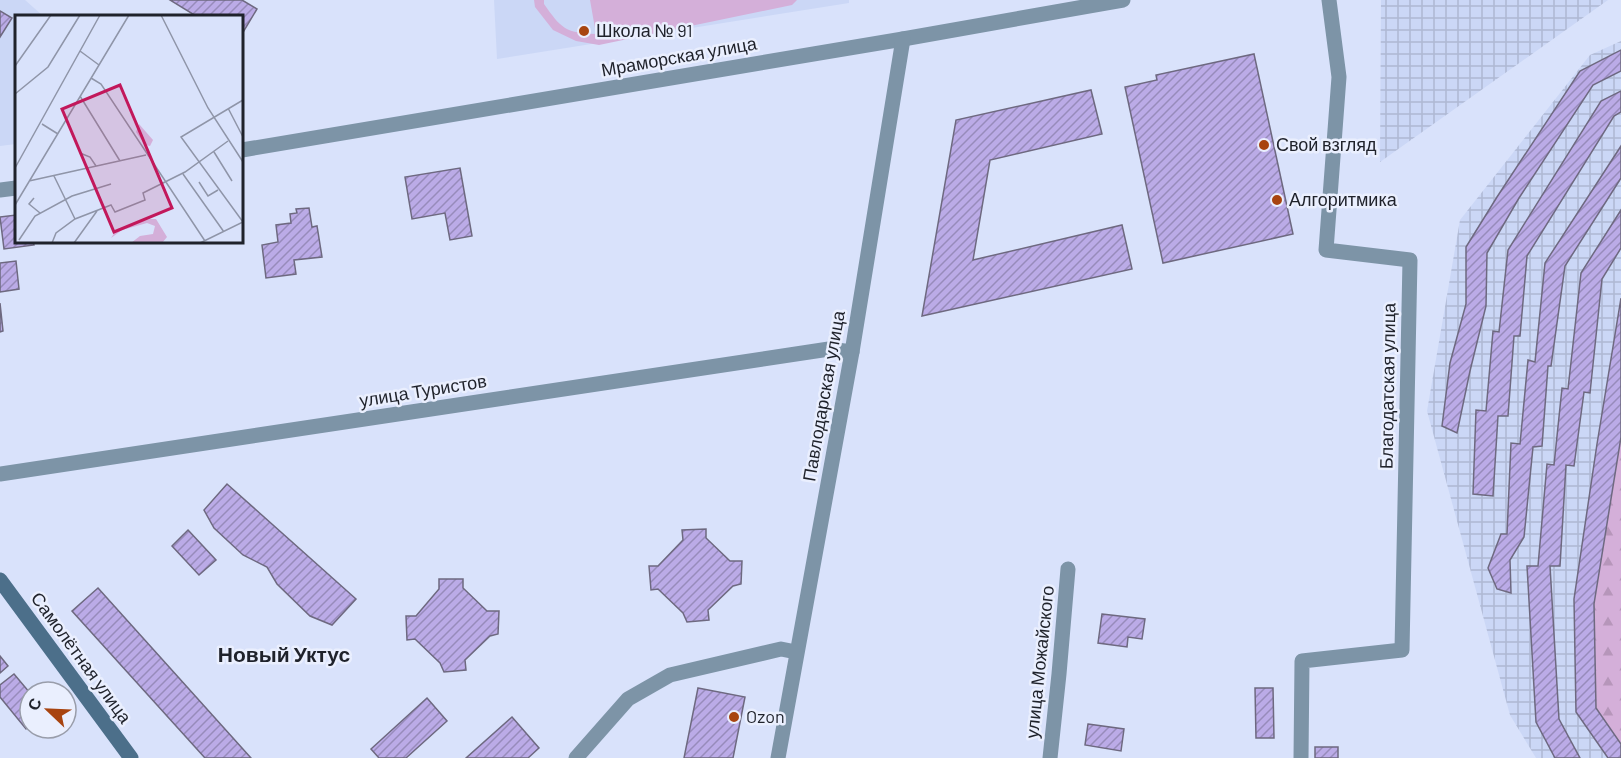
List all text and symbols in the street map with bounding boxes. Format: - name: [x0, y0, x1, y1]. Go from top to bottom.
- inset map: [15, 15, 243, 243]
- place label: Школа № 91: [596, 19, 693, 41]
- marker: Школа № 91: [577, 24, 591, 38]
- street label: Мраморская улица: [599, 31, 759, 81]
- place label: Свой взгляд: [1276, 133, 1377, 155]
- marker: Свой взгляд: [1257, 138, 1271, 152]
- place label: Алгоритмика: [1289, 188, 1398, 210]
- marker: Алгоритмика: [1270, 193, 1284, 207]
- street label: Благодатская улица: [1375, 302, 1399, 469]
- street label: Павлодарская улица: [797, 308, 849, 483]
- street label: улица Туристов: [358, 369, 488, 411]
- street label: улица Можайского: [1020, 584, 1058, 739]
- street label: Самолётная улица: [26, 588, 136, 728]
- district label: Новый Уктус: [218, 641, 350, 666]
- north arrow: [18, 680, 78, 740]
- place label: Ozon: [746, 705, 785, 727]
- marker: Ozon: [727, 710, 741, 724]

